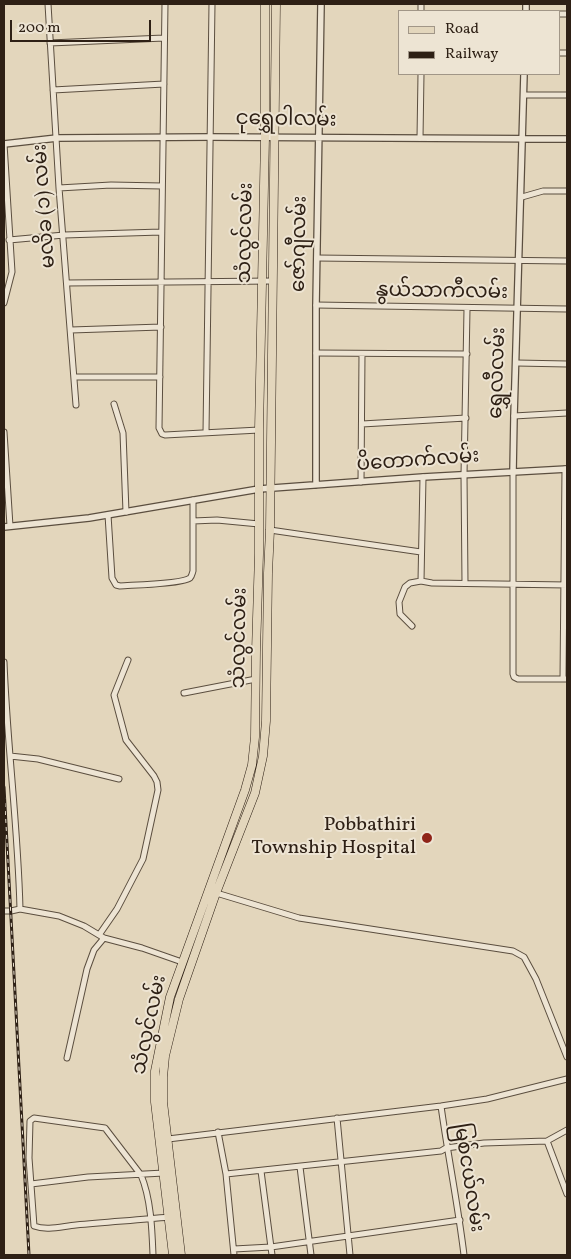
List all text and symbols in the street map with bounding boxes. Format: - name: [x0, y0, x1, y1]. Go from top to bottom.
- scale bar: [12, 10, 154, 42]
- legend: [398, 10, 561, 75]
- text: 200 m: [18, 18, 61, 39]
- text: Road: [445, 19, 479, 40]
- text: Railway: [445, 44, 498, 65]
- street label: ငုရွှေဝါလမ်း: [235, 108, 337, 134]
- street label: မလိခ (၁) လမ်း: [30, 143, 62, 269]
- street label: သံလွင်လမ်း: [234, 182, 260, 284]
- street label: ဇော်ဂျီလမ်း: [288, 195, 314, 293]
- street label: နွယ်သာကီလမ်း: [376, 280, 508, 306]
- street label: ရွှေလီလမ်း: [485, 327, 513, 419]
- street label: ပိတောက်လမ်း: [356, 446, 480, 478]
- street label: သံလွင်လမ်း: [228, 587, 254, 689]
- place label: Pobbathiri Township Hospital: [251, 814, 416, 861]
- marker: Pobbathiri Township Hospital: [420, 831, 434, 845]
- street label: သံလွင်လမ်း: [129, 973, 173, 1077]
- street label: မြစ်ငယ်လမ်း: [447, 1122, 487, 1234]

